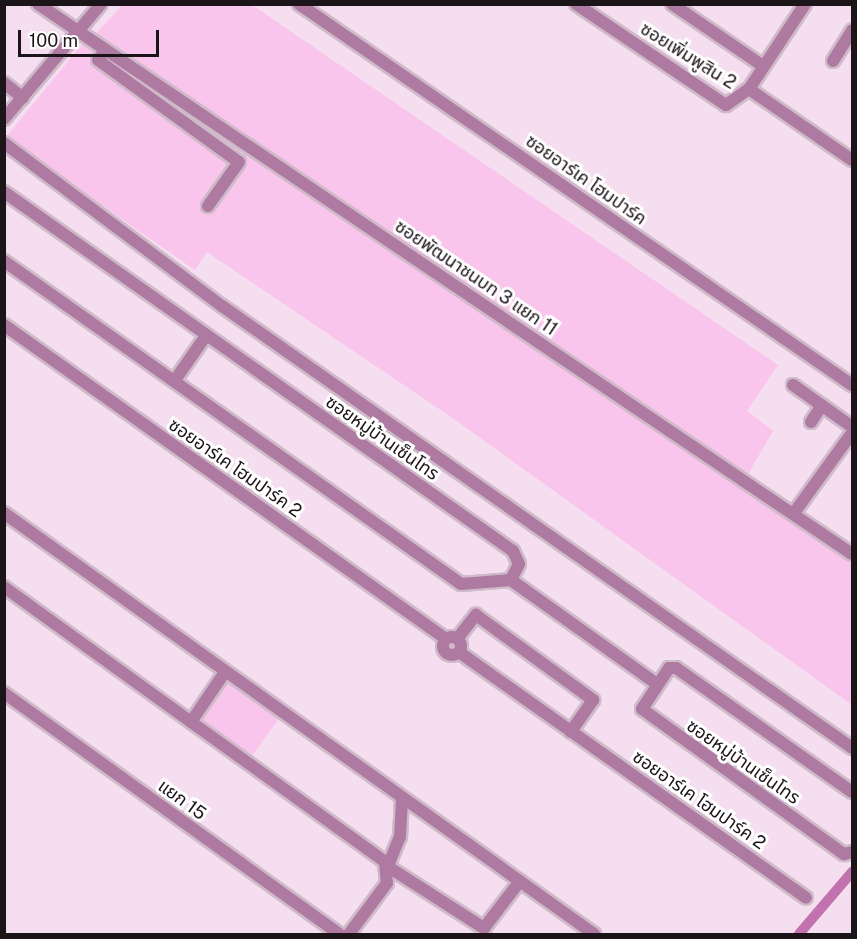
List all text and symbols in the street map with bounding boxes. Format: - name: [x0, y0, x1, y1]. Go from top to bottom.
- scale bar: [21, 18, 162, 56]
- street label: ซอยเพิ่มพูสิน 2: [636, 18, 740, 94]
- text: 100 m: [29, 30, 78, 51]
- street label: ซอยอาร์เค โฮมปาร์ค: [521, 130, 651, 230]
- street label: ซอยพัฒนาชนบท 3 แยก 11: [391, 216, 561, 340]
- street label: ซอยหมู่บ้านเซ็นโทร: [321, 391, 443, 485]
- street label: ซอยอาร์เค โฮมปาร์ค 2: [164, 414, 306, 522]
- street label: ซอยหมู่บ้านเซ็นโทร: [682, 715, 804, 809]
- street label: ซอยอาร์เค โฮมปาร์ค 2: [628, 746, 770, 854]
- street label: แยก 15: [154, 775, 210, 825]

